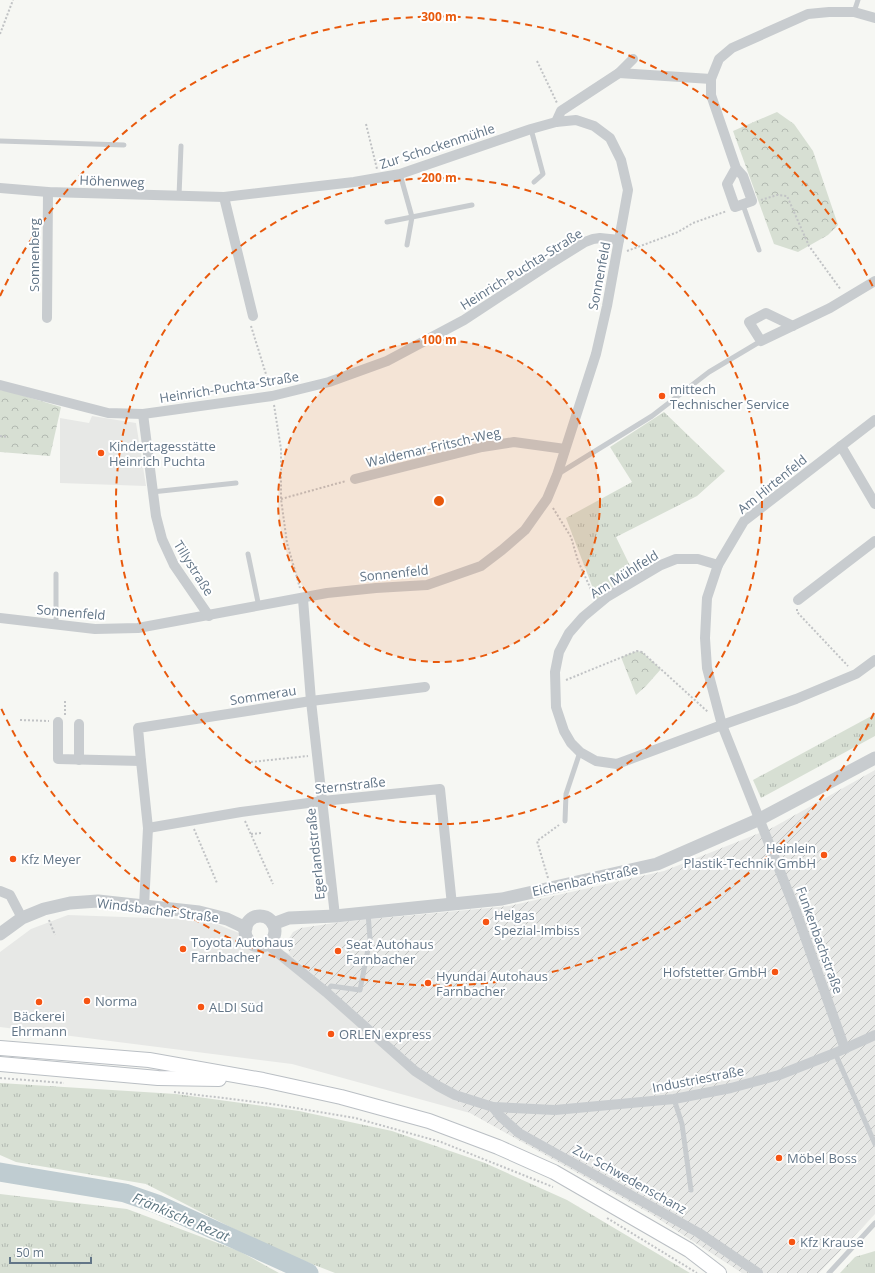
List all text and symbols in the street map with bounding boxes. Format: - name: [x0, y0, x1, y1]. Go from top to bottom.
- text: 300 m: [421, 8, 457, 25]
- street label: Zur Schockenmühle: [377, 119, 497, 173]
- text: 200 m: [421, 169, 457, 186]
- street label: Höhenweg: [79, 171, 145, 191]
- street label: Sonnenberg: [25, 218, 43, 292]
- street label: Heinrich-Puchta-Straße: [457, 224, 585, 314]
- street label: Sonnenfeld: [584, 240, 614, 312]
- text: 100 m: [421, 331, 457, 348]
- street label: Heinrich-Puchta-Straße: [158, 367, 300, 407]
- place label: mittech Technischer Service: [670, 380, 789, 413]
- marker: mittech Technischer Service: [657, 391, 667, 401]
- street label: Waldemar-Fritsch-Weg: [364, 423, 502, 471]
- place label: Kindertagesstätte Heinrich Puchta: [109, 437, 216, 470]
- marker: Kindertagesstätte Heinrich Puchta: [96, 448, 106, 458]
- street label: Am Hirtenfeld: [733, 450, 811, 518]
- centre of rings: [432, 494, 446, 508]
- street label: Tillystraße: [170, 537, 218, 599]
- street label: Am Mühlfeld: [586, 546, 662, 602]
- street label: Sonnenfeld: [359, 560, 429, 586]
- street label: Sonnenfeld: [36, 600, 106, 624]
- street label: Sommerau: [229, 681, 297, 709]
- street label: Sternstraße: [314, 772, 386, 798]
- street label: Egerlandstraße: [301, 807, 329, 901]
- place label: Heinlein Plastik-Technik GmbH: [683, 839, 816, 872]
- place label: Kfz Meyer: [21, 850, 82, 868]
- marker: Heinlein Plastik-Technik GmbH: [819, 850, 829, 860]
- marker: Kfz Meyer: [8, 854, 18, 864]
- street label: Eichenbachstraße: [530, 860, 640, 900]
- street label: Funkenbachstraße: [792, 884, 848, 996]
- street label: Windsbacher Straße: [96, 894, 220, 926]
- place label: Helgas Spezial-Imbiss: [494, 906, 580, 939]
- marker: Helgas Spezial-Imbiss: [481, 917, 491, 927]
- place label: Toyota Autohaus Farnbacher: [191, 933, 294, 966]
- place label: Seat Autohaus Farnbacher: [346, 935, 434, 968]
- marker: Toyota Autohaus Farnbacher: [178, 944, 188, 954]
- marker: Seat Autohaus Farnbacher: [333, 946, 343, 956]
- place label: Hofstetter GmbH: [663, 963, 767, 981]
- place label: Hyundai Autohaus Farnbacher: [436, 967, 548, 1000]
- marker: Hofstetter GmbH: [770, 967, 780, 977]
- marker: Hyundai Autohaus Farnbacher: [423, 978, 433, 988]
- place label: Norma: [95, 992, 137, 1010]
- marker: Norma: [82, 996, 92, 1006]
- marker: Bäckerei Ehrmann: [34, 997, 44, 1007]
- place label: ALDI Süd: [209, 998, 264, 1016]
- marker: ALDI Süd: [196, 1002, 206, 1012]
- place label: Bäckerei Ehrmann: [11, 1007, 67, 1040]
- place label: ORLEN express: [339, 1025, 431, 1043]
- marker: ORLEN express: [326, 1029, 336, 1039]
- street label: Industriestraße: [651, 1061, 745, 1097]
- street label: Zur Schwedenschanz: [570, 1140, 690, 1218]
- place label: Möbel Boss: [787, 1149, 857, 1167]
- marker: Möbel Boss: [774, 1153, 784, 1163]
- water label: Fränkische Rezat: [130, 1188, 234, 1246]
- place label: Kfz Krause: [800, 1233, 864, 1251]
- marker: Kfz Krause: [787, 1237, 797, 1247]
- scale bar: [10, 1239, 91, 1265]
- text: 50 m: [16, 1244, 44, 1261]

